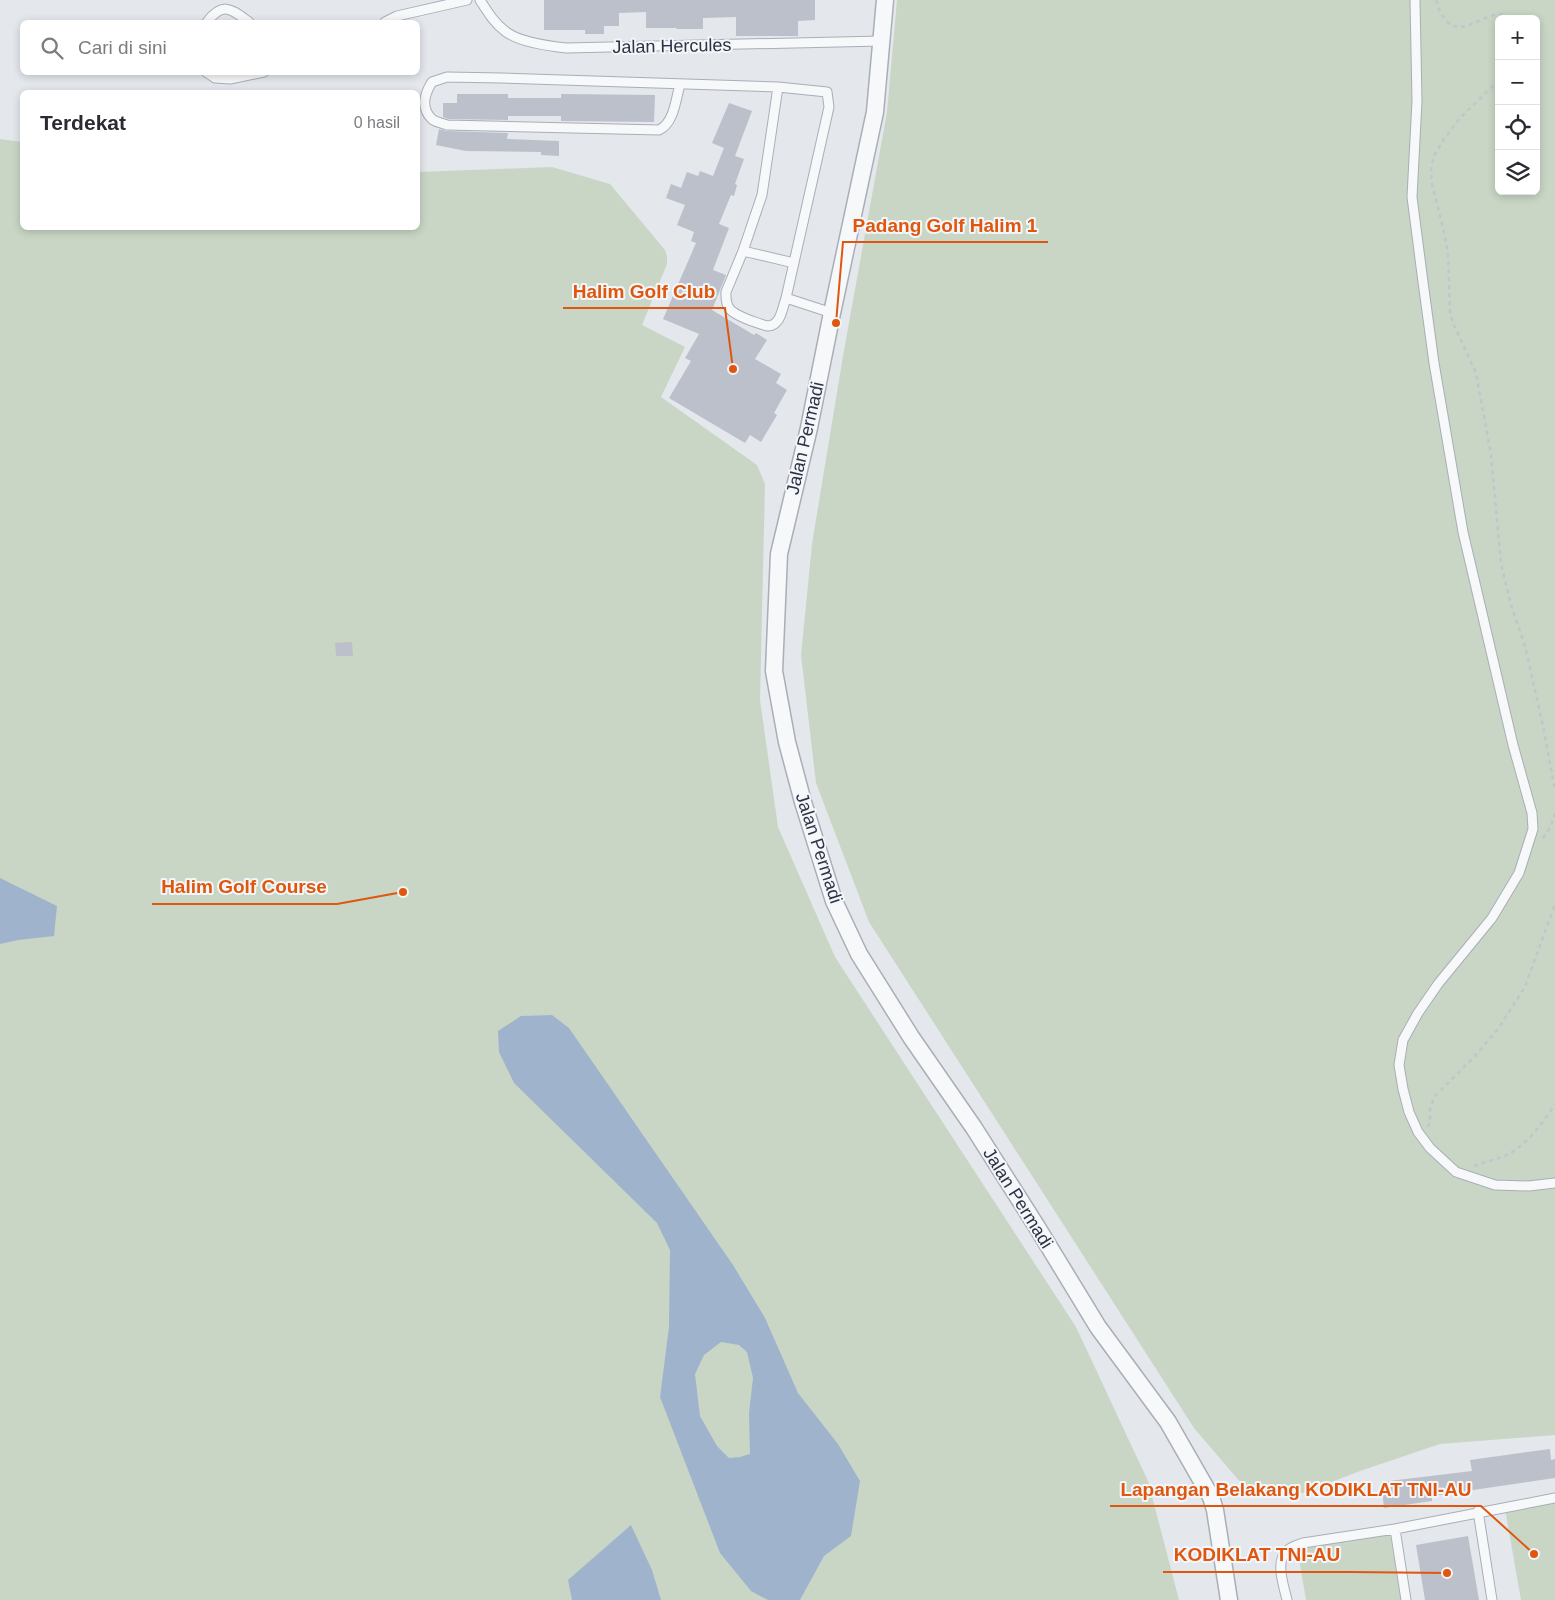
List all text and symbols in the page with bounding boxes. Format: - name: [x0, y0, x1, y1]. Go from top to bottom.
- map controls: [1495, 15, 1540, 195]
- button: +: [1495, 15, 1540, 60]
- search box: [20, 20, 420, 75]
- icon: search: [38, 34, 66, 62]
- street label: Jalan Hercules: [612, 35, 732, 57]
- text: Cari di sini: [78, 37, 167, 58]
- button: −: [1495, 60, 1540, 105]
- button: locate: [1495, 105, 1540, 150]
- text: Terdekat: [40, 111, 126, 134]
- text: 0 hasil: [354, 114, 400, 131]
- button: layers: [1495, 150, 1540, 195]
- callout: Padang Golf Halim 1: [843, 208, 1048, 242]
- text: Padang Golf Halim 1: [853, 215, 1038, 236]
- callout: Halim Golf Club: [563, 274, 725, 308]
- text: Halim Golf Club: [573, 281, 715, 302]
- street label: Jalan Permadi: [782, 380, 828, 496]
- street label: Jalan Permadi: [792, 790, 846, 906]
- callout: Halim Golf Course: [152, 870, 337, 904]
- text: Halim Golf Course: [161, 876, 327, 897]
- street label: Jalan Permadi: [979, 1144, 1057, 1252]
- callout: Lapangan Belakang KODIKLAT TNI-AU: [1110, 1472, 1481, 1506]
- text: Lapangan Belakang KODIKLAT TNI-AU: [1120, 1479, 1472, 1500]
- callout: KODIKLAT TNI-AU: [1163, 1538, 1350, 1572]
- text: KODIKLAT TNI-AU: [1174, 1544, 1340, 1565]

